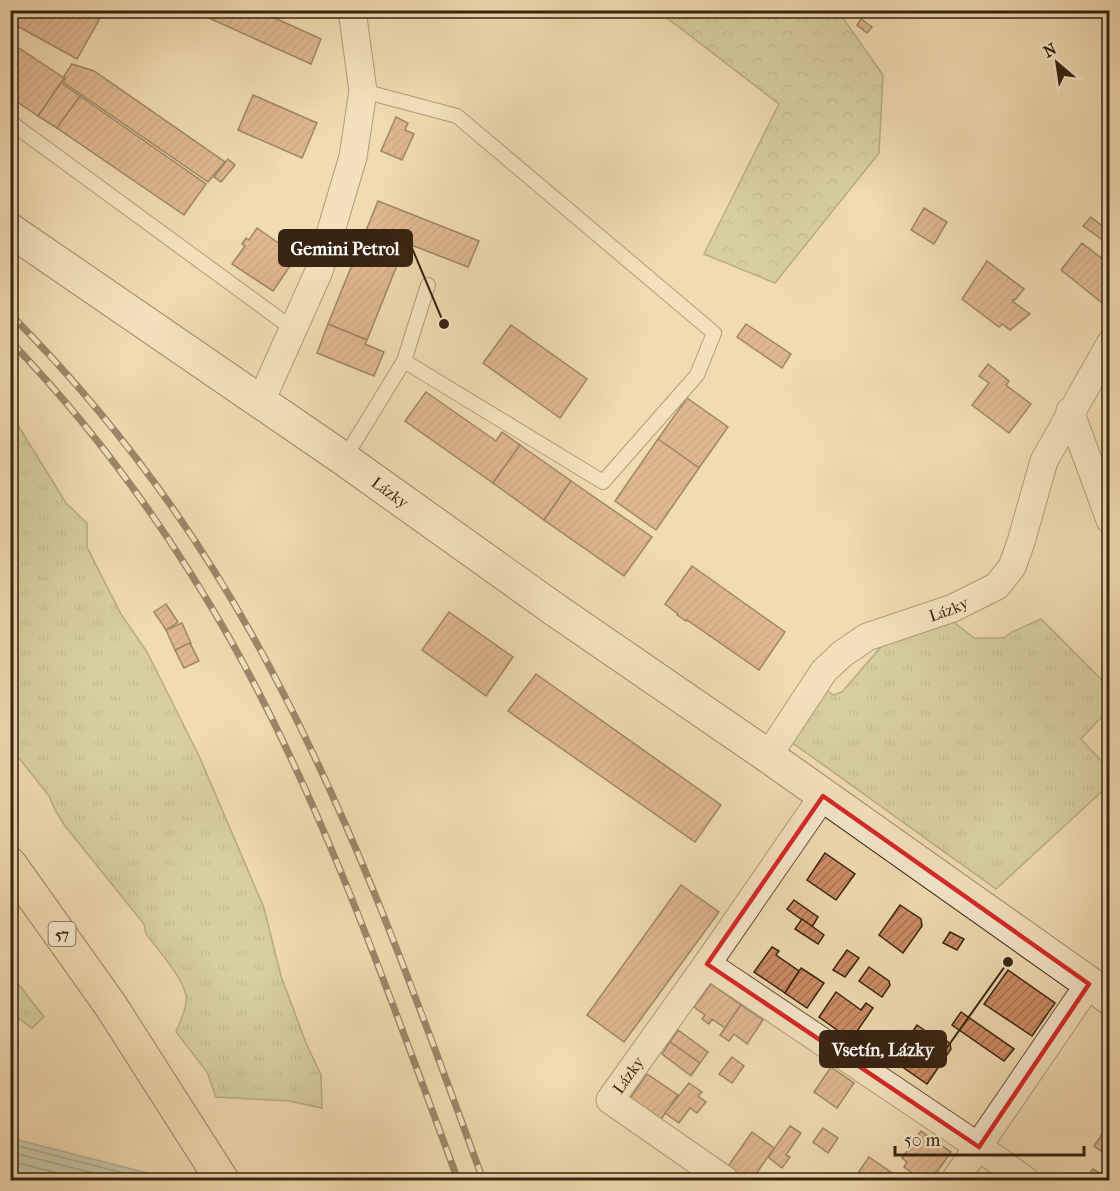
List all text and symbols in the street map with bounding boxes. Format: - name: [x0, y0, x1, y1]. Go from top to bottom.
- north arrow: [1027, 33, 1087, 93]
- text: N: [1040, 39, 1061, 62]
- callout: Gemini Petrol: [279, 230, 412, 266]
- text: Gemini Petrol: [291, 239, 400, 260]
- street label: Lázky: [368, 473, 413, 512]
- street label: Lázky: [926, 593, 972, 625]
- road number: 57: [48, 922, 76, 946]
- callout: Vsetín, Lázky: [820, 1031, 946, 1067]
- text: Vsetín, Lázky: [831, 1040, 935, 1061]
- street label: Lázky: [609, 1053, 648, 1097]
- scale bar: [895, 1119, 1084, 1157]
- text: 50 m: [904, 1130, 941, 1151]

